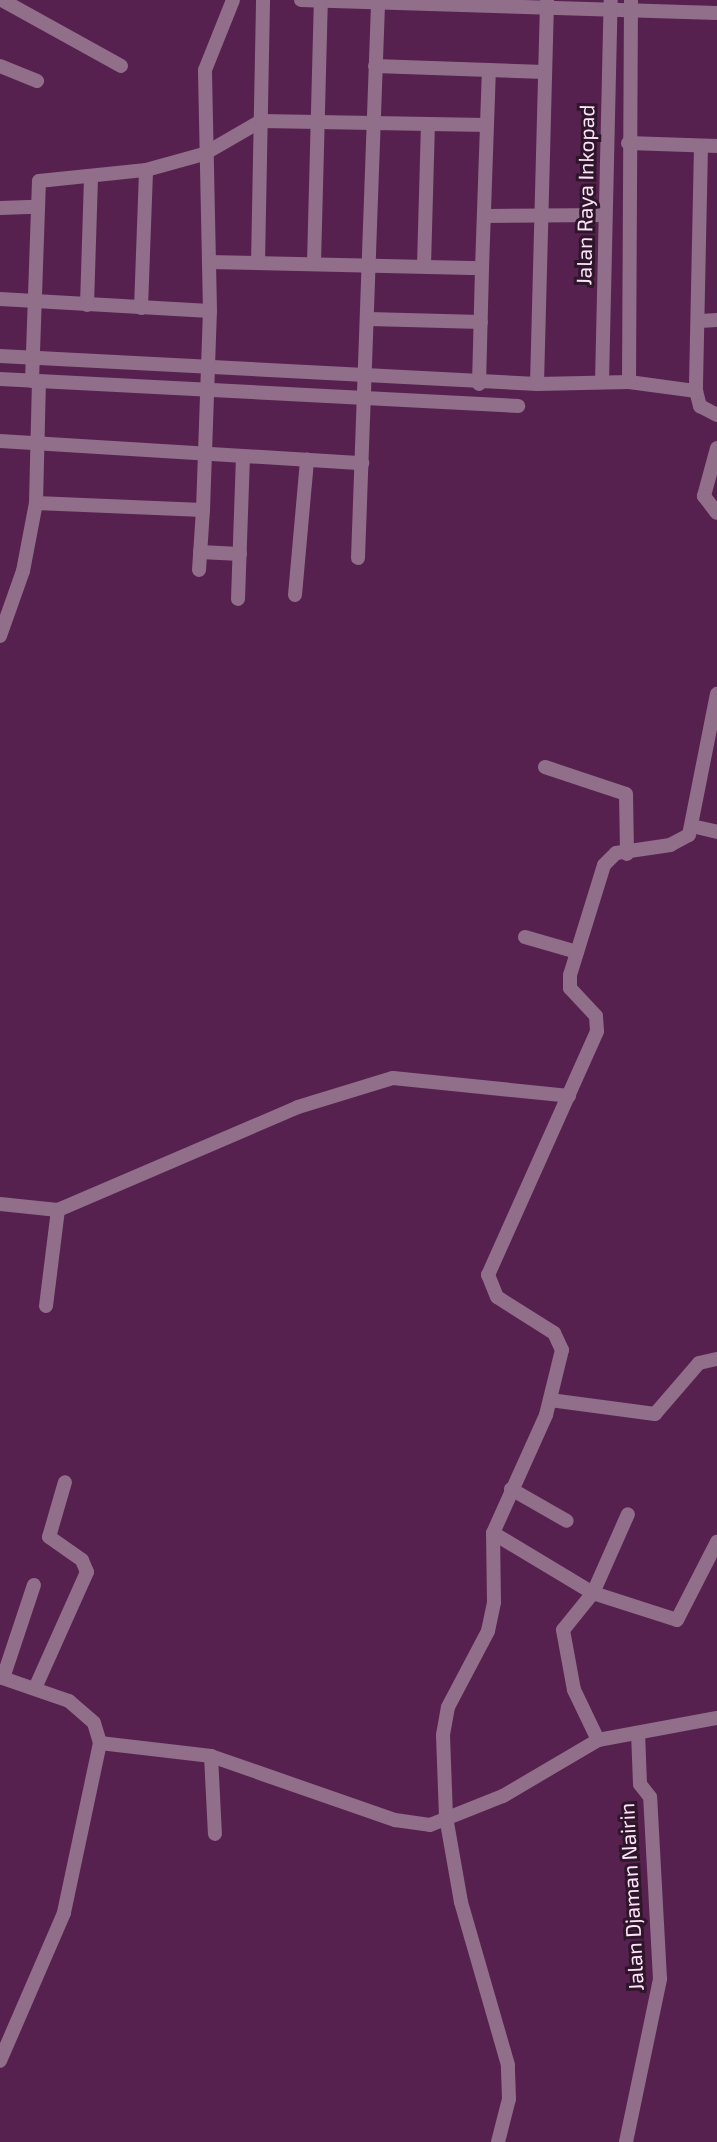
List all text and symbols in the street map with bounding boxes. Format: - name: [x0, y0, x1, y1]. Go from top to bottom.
- street label: Jalan Raya Inkopad: [571, 104, 599, 286]
- street label: Jalan Djaman Nairin: [613, 1802, 649, 1992]

